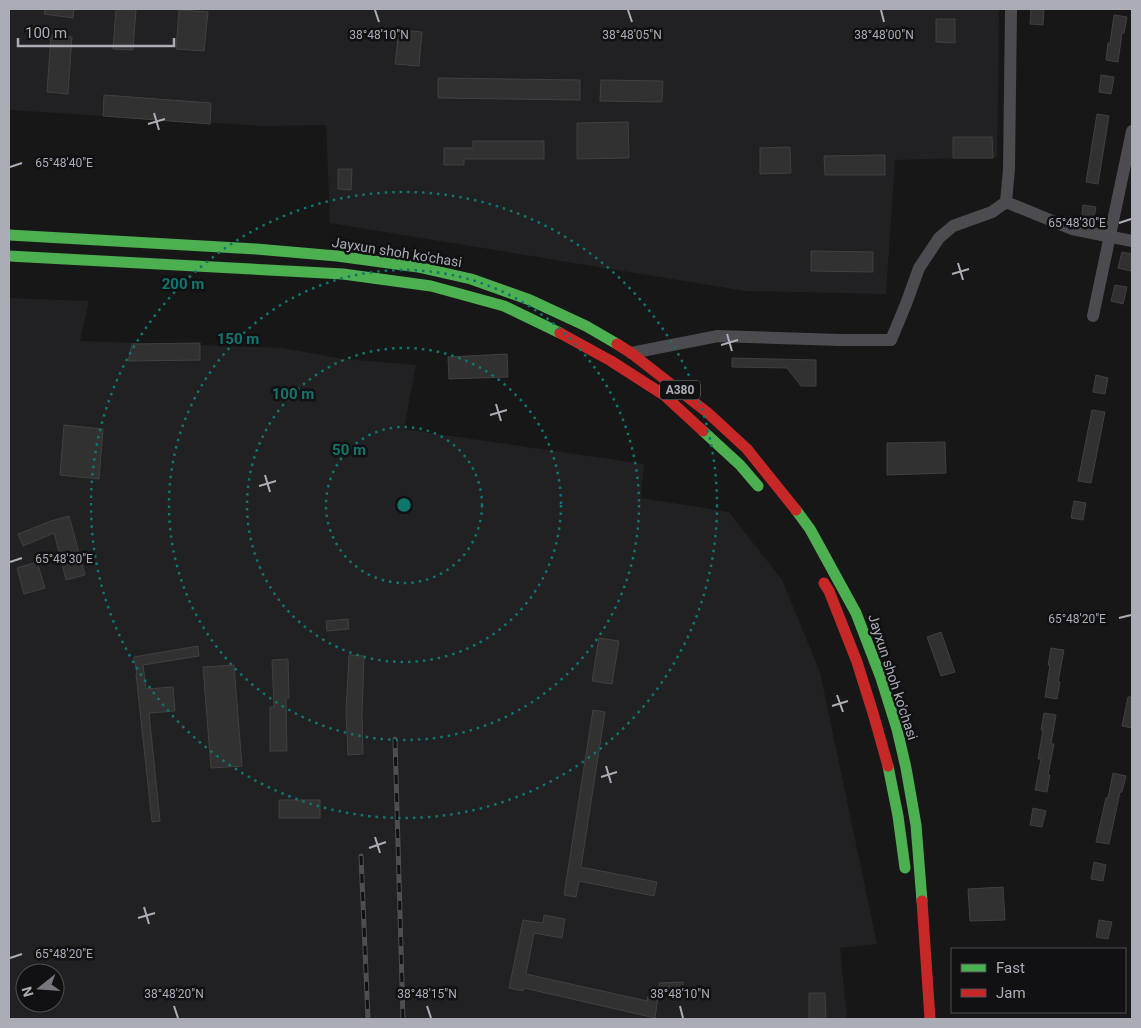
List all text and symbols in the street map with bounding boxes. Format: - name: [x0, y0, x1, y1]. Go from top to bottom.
- scale bar: [18, 15, 174, 47]
- text: 100 m: [25, 24, 67, 42]
- text: 38°48'10"N: [349, 28, 409, 42]
- text: 38°48'05"N: [602, 28, 662, 42]
- text: 38°48'00"N: [854, 28, 914, 42]
- text: 65°48'40"E: [35, 156, 93, 170]
- text: 65°48'30"E: [1048, 216, 1106, 230]
- street label: Jayxun shoh ko'chasi: [331, 234, 463, 270]
- text: 200 m: [162, 275, 204, 293]
- text: 150 m: [217, 330, 259, 348]
- road number: A380: [660, 380, 700, 400]
- text: 100 m: [272, 385, 314, 403]
- text: 50 m: [332, 441, 366, 459]
- centre of rings: [395, 496, 413, 514]
- text: 65°48'30"E: [35, 552, 93, 566]
- street label: Jayxun shoh ko'chasi: [865, 612, 921, 742]
- text: 65°48'20"E: [1048, 612, 1106, 626]
- text: 65°48'20"E: [35, 947, 93, 961]
- legend: [951, 948, 1126, 1013]
- text: Fast: [996, 959, 1025, 977]
- north arrow: [15, 963, 65, 1013]
- text: Jam: [996, 984, 1026, 1002]
- text: N: [18, 985, 37, 999]
- text: 38°48'20"N: [144, 987, 204, 1001]
- text: 38°48'15"N: [397, 987, 457, 1001]
- text: 38°48'10"N: [650, 987, 710, 1001]

